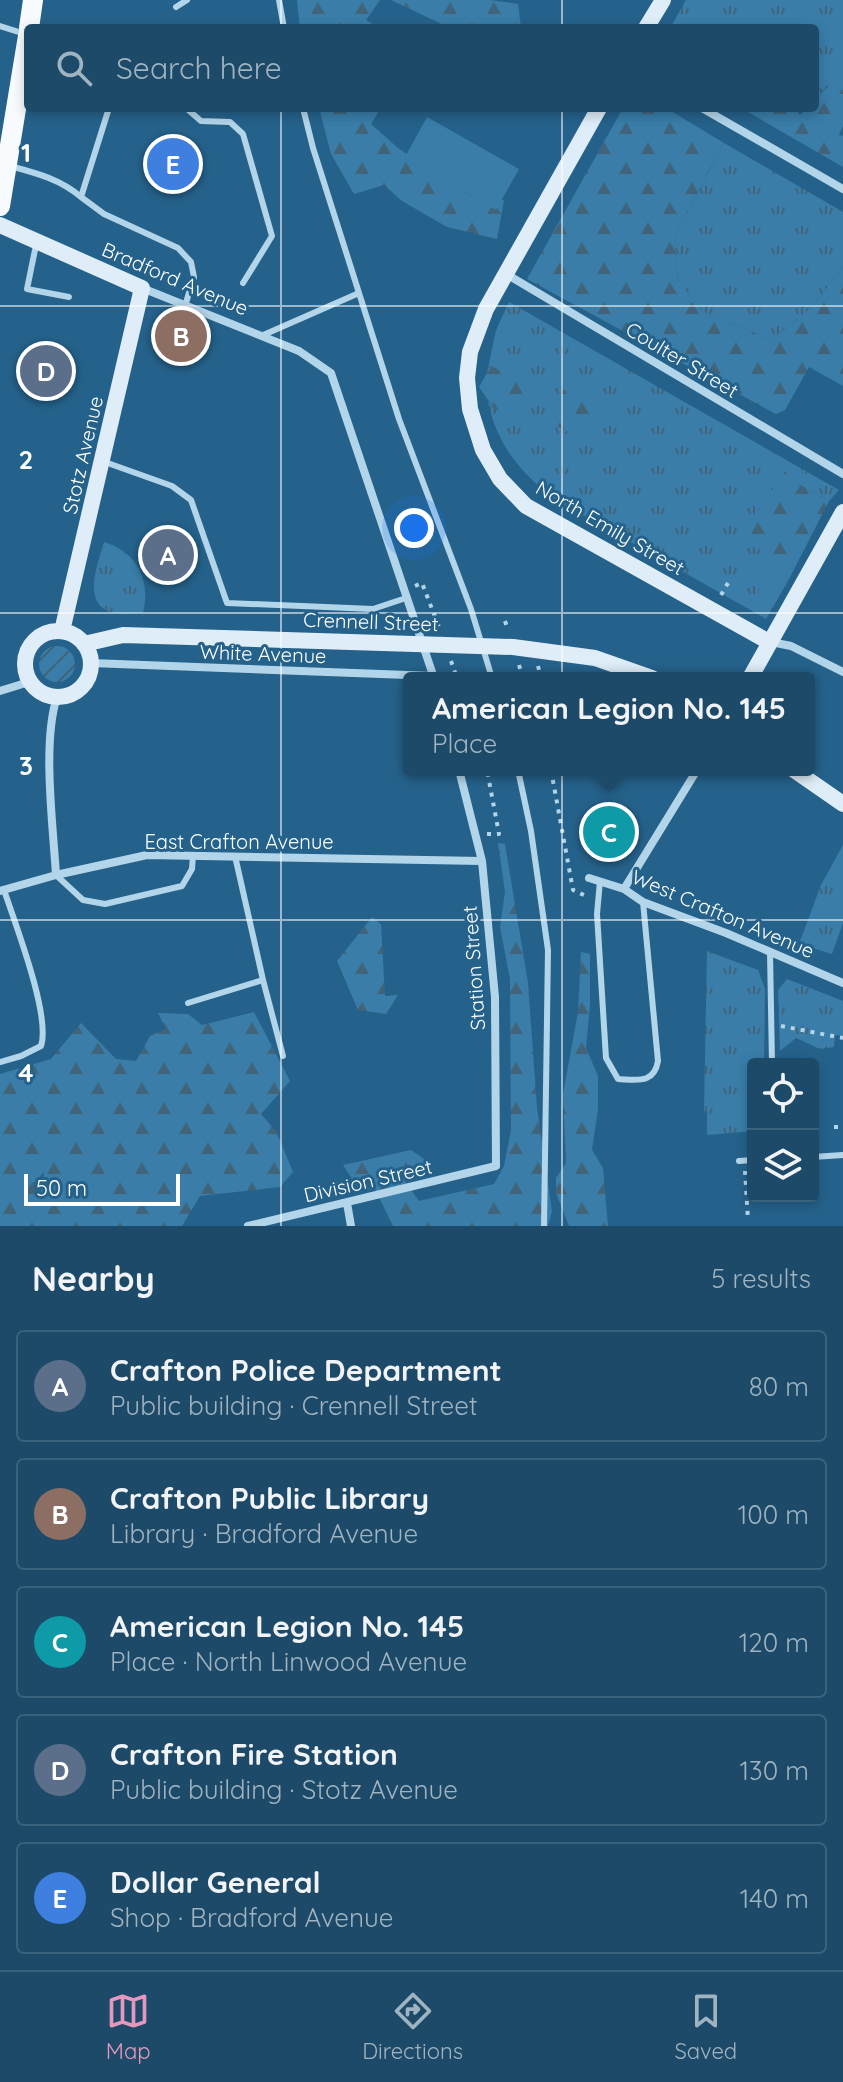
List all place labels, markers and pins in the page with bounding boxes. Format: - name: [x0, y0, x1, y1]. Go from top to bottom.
- pin: E: [147, 134, 199, 194]
- pin: B: [155, 306, 207, 366]
- pin: D: [20, 341, 72, 401]
- pin: A: [142, 525, 194, 585]
- pin: C: [583, 802, 635, 862]

